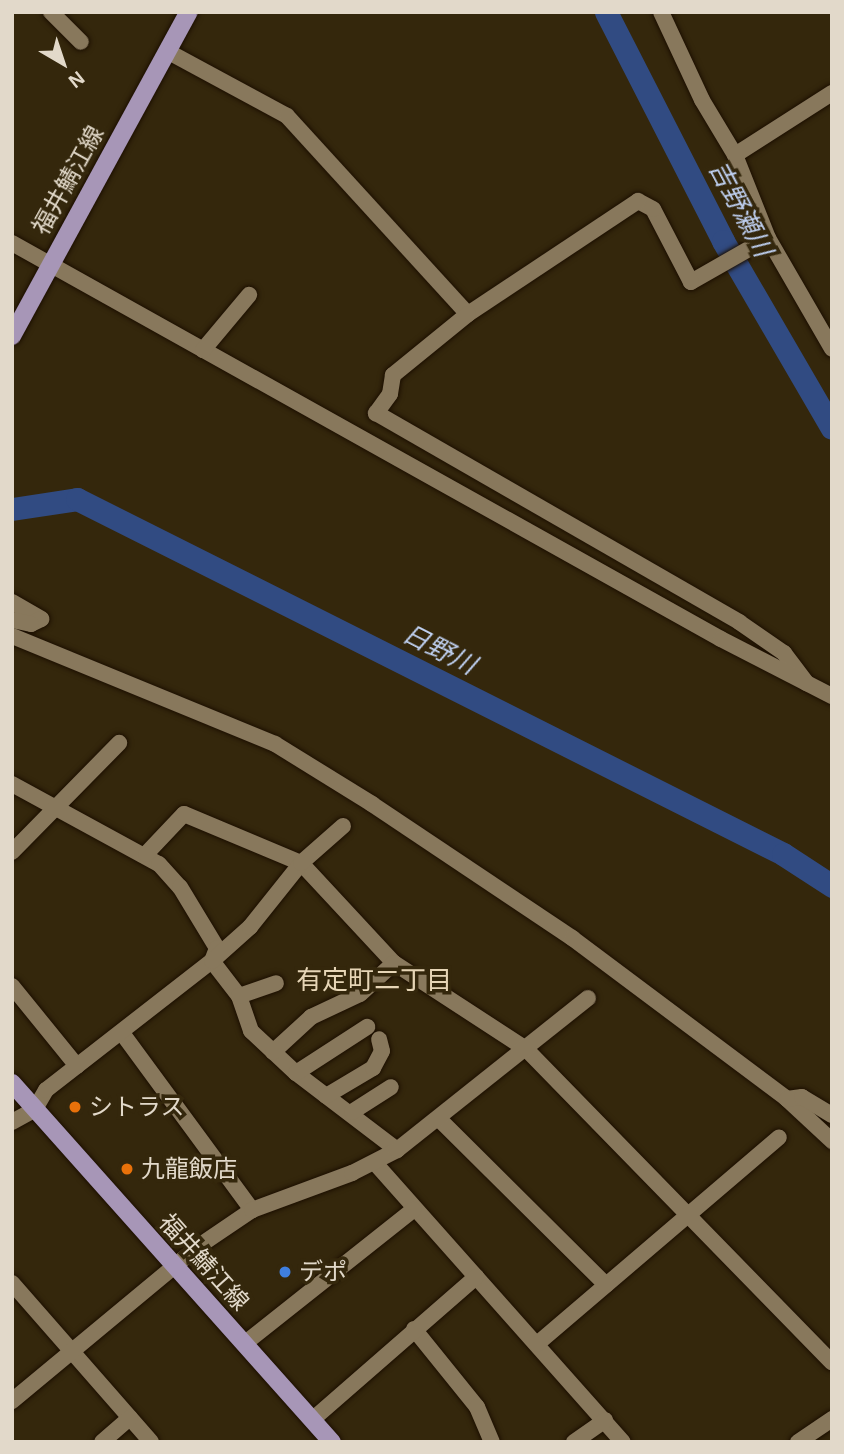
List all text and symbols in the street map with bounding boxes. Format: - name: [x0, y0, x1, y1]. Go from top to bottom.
- north arrow: [28, 28, 98, 98]
- text: N: [65, 67, 88, 92]
- street label: 福井鯖江線: [26, 121, 110, 239]
- water label: 吉野瀬川: [702, 156, 778, 262]
- water label: 日野川: [397, 618, 481, 682]
- district label: 有定町二丁目: [296, 965, 452, 997]
- place label: シトラス: [89, 1093, 185, 1121]
- marker: シトラス: [67, 1099, 83, 1115]
- place label: 九龍飯店: [141, 1155, 237, 1183]
- marker: 九龍飯店: [119, 1161, 135, 1177]
- street label: 福井鯖江線: [153, 1208, 255, 1316]
- place label: デポ: [299, 1258, 347, 1286]
- marker: デポ: [277, 1264, 293, 1280]

